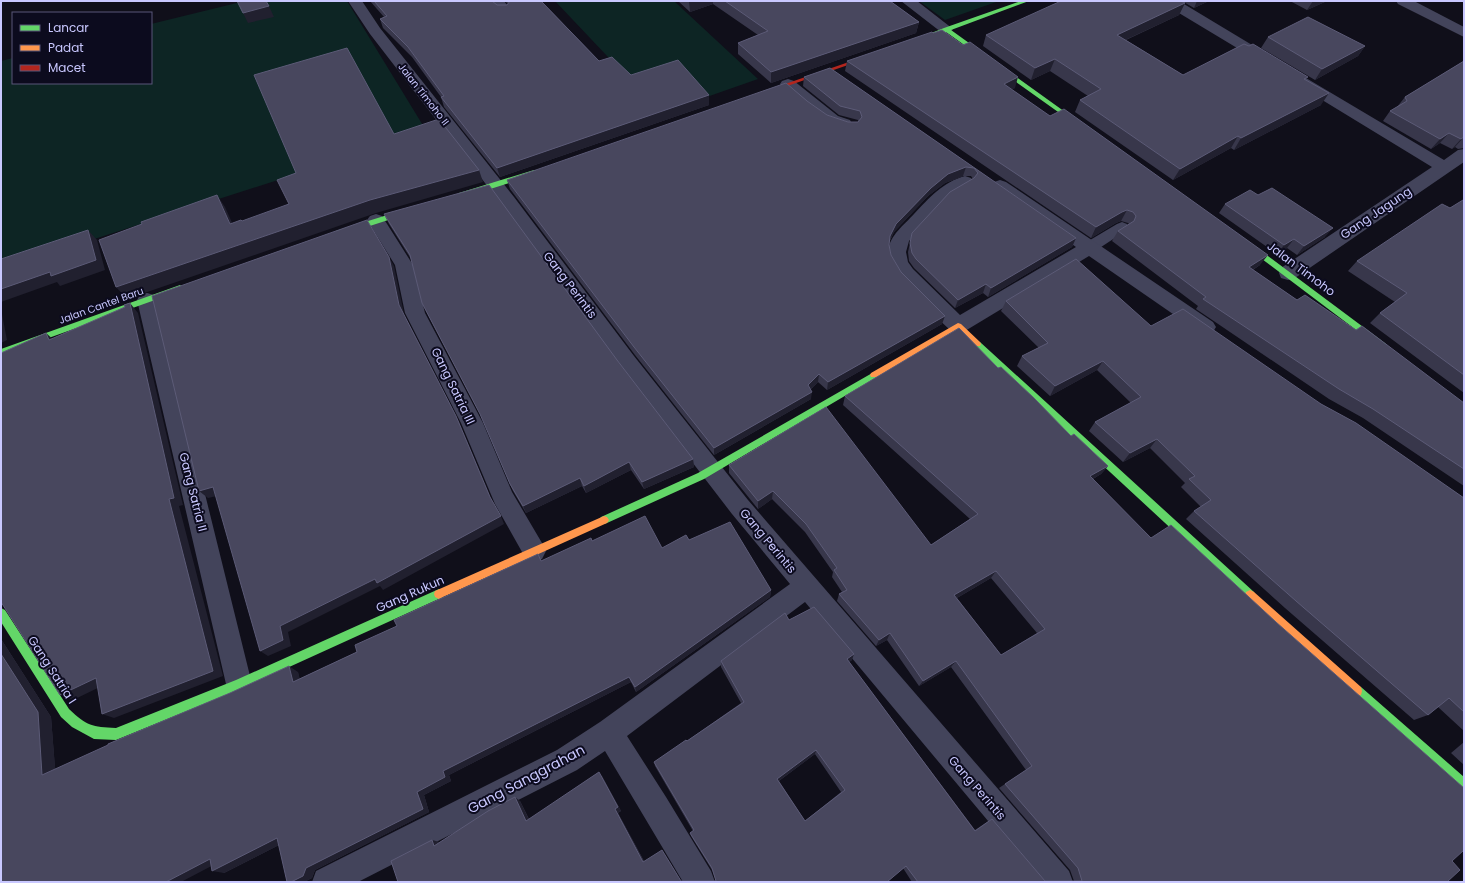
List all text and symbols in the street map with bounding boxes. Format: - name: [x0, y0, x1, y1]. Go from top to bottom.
- legend: [12, 12, 152, 84]
- text: Lancar: [48, 19, 89, 36]
- text: Padat: [48, 39, 84, 56]
- text: Macet: [48, 59, 86, 76]
- street label: Jalan Timoho II: [395, 60, 453, 129]
- street label: Gang Jagung: [1337, 182, 1415, 243]
- street label: Jalan Timoho: [1264, 237, 1339, 300]
- street label: Gang Perintis: [540, 248, 601, 322]
- street label: Jalan Cantel Baru: [57, 283, 146, 328]
- street label: Gang Satria III: [427, 344, 479, 427]
- street label: Gang Satria II: [175, 451, 211, 533]
- street label: Gang Perintis: [736, 505, 800, 577]
- street label: Gang Rukun: [373, 571, 447, 616]
- street label: Gang Satria I: [24, 633, 81, 707]
- street label: Gang Sanggrahan: [464, 740, 588, 818]
- street label: Gang Perintis: [945, 752, 1010, 823]

